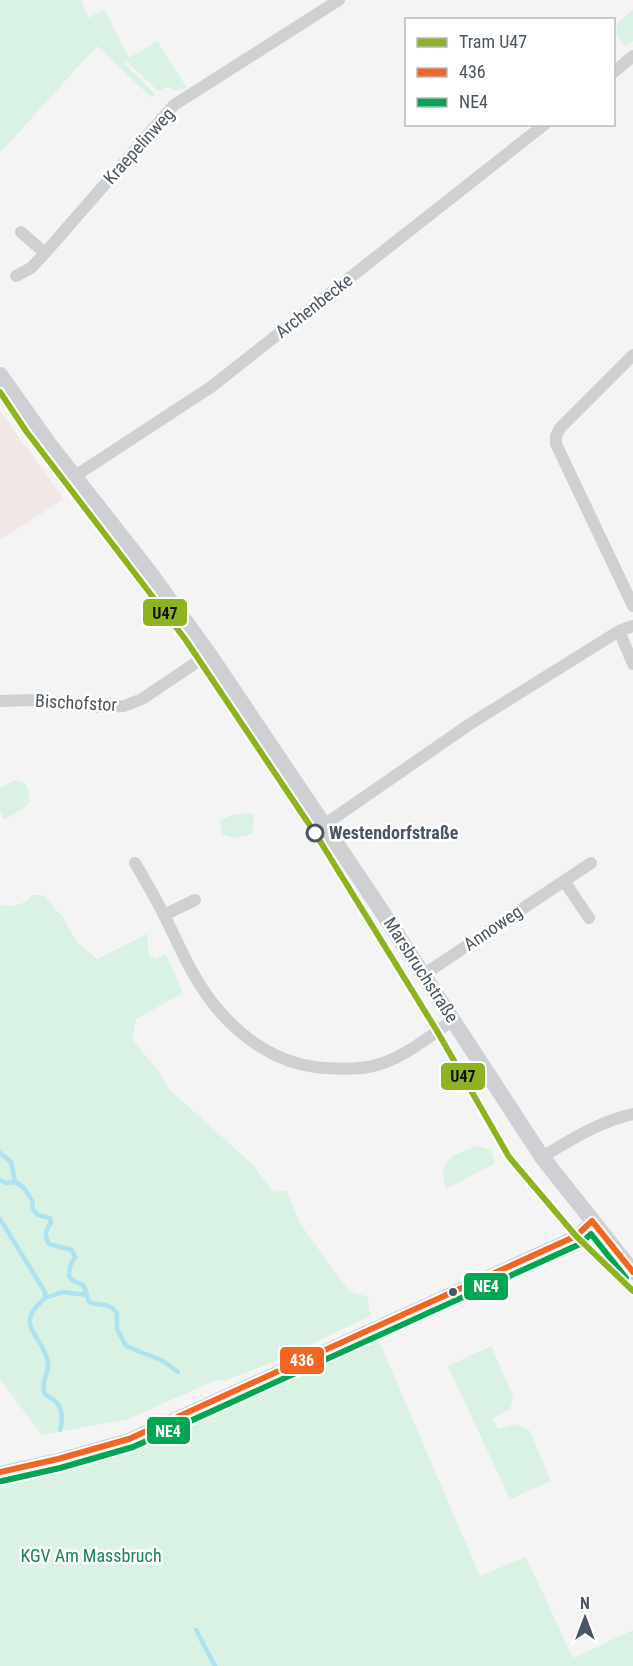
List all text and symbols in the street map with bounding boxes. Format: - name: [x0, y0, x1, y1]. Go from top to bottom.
- legend: [405, 18, 615, 126]
- text: Tram U47: [459, 31, 527, 52]
- text: 436: [459, 61, 486, 82]
- text: NE4: [459, 91, 488, 112]
- street label: Kraepelinweg: [99, 103, 178, 188]
- street label: Archenbecke: [271, 269, 356, 342]
- line badge: U47: [142, 598, 188, 627]
- text: U47: [152, 604, 178, 623]
- street label: Bischofstor: [35, 690, 118, 715]
- place label: Westendorfstraße: [329, 822, 459, 843]
- marker: Westendorfstraße: [306, 824, 324, 842]
- street label: Annoweg: [460, 900, 526, 955]
- street label: Marsbruchstraße: [380, 913, 463, 1026]
- line badge: U47: [440, 1062, 486, 1091]
- text: U47: [450, 1067, 476, 1086]
- line badge: NE4: [463, 1272, 509, 1301]
- text: NE4: [473, 1277, 499, 1296]
- unlabelled marker: [447, 1286, 459, 1298]
- line badge: 436: [279, 1346, 325, 1375]
- text: 436: [290, 1351, 314, 1370]
- line badge: NE4: [146, 1416, 191, 1445]
- text: NE4: [155, 1422, 181, 1441]
- park label: KGV Am Massbruch: [20, 1545, 162, 1566]
- north arrow: [555, 1588, 615, 1648]
- text: N: [580, 1594, 590, 1613]

